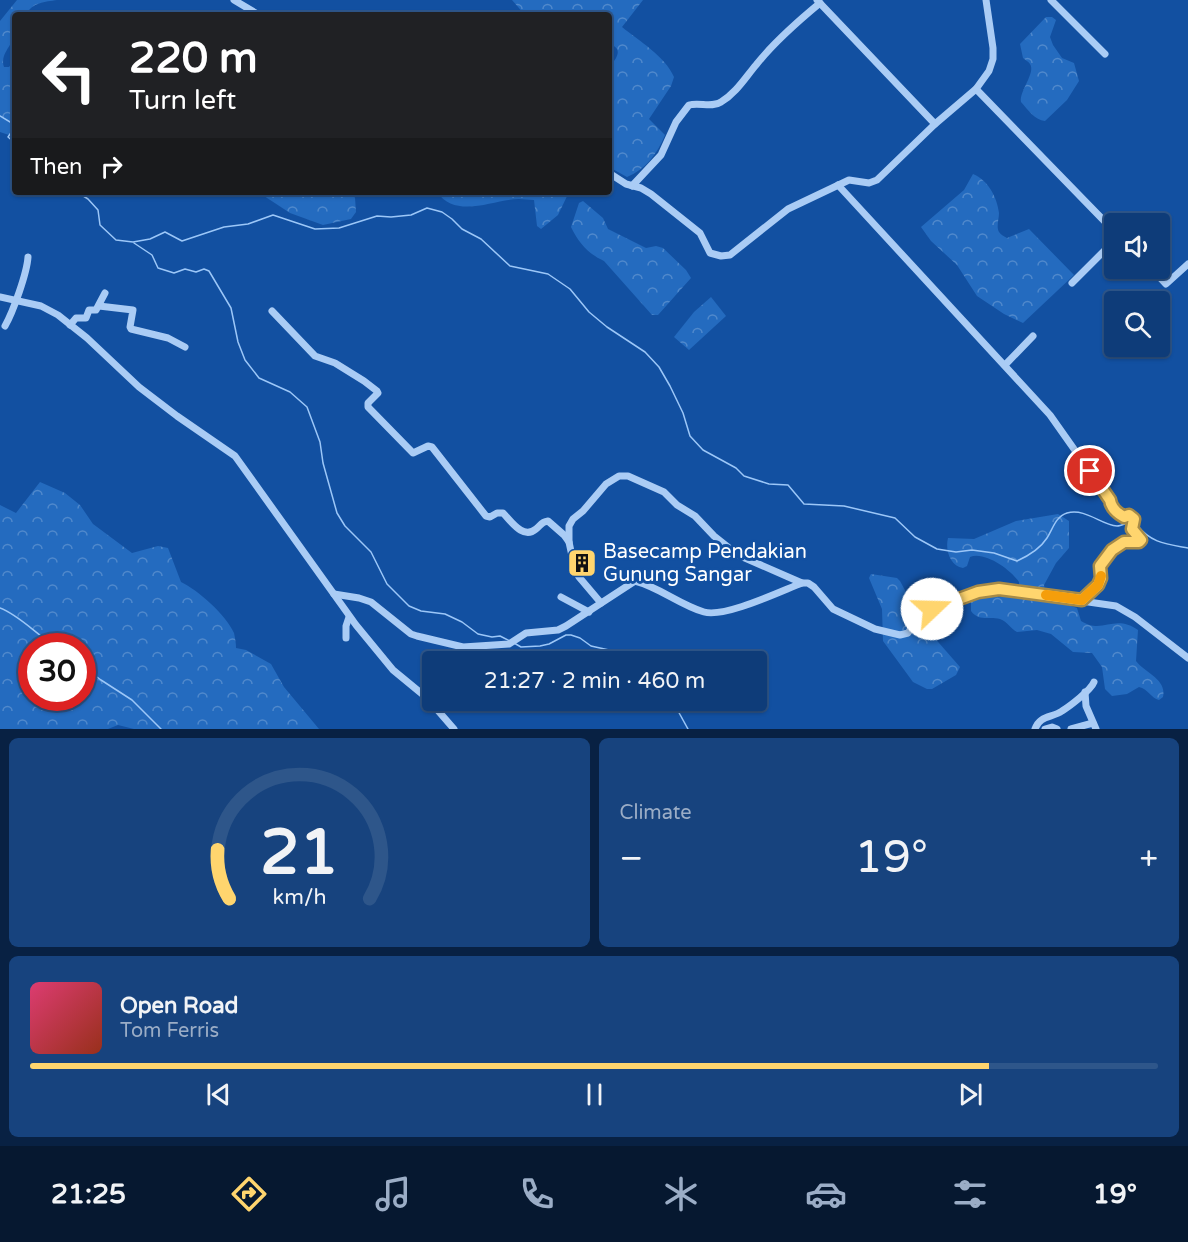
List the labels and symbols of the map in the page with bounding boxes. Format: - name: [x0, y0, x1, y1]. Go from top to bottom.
- pin: [1064, 445, 1115, 496]
- place label: Basecamp Pendakian Gunung Sangar: [603, 540, 807, 587]
- building icon: Basecamp Pendakian Gunung Sangar: [566, 547, 598, 579]
- position arrow: [900, 577, 964, 641]
- speed limit sign: 30: [18, 633, 96, 711]

